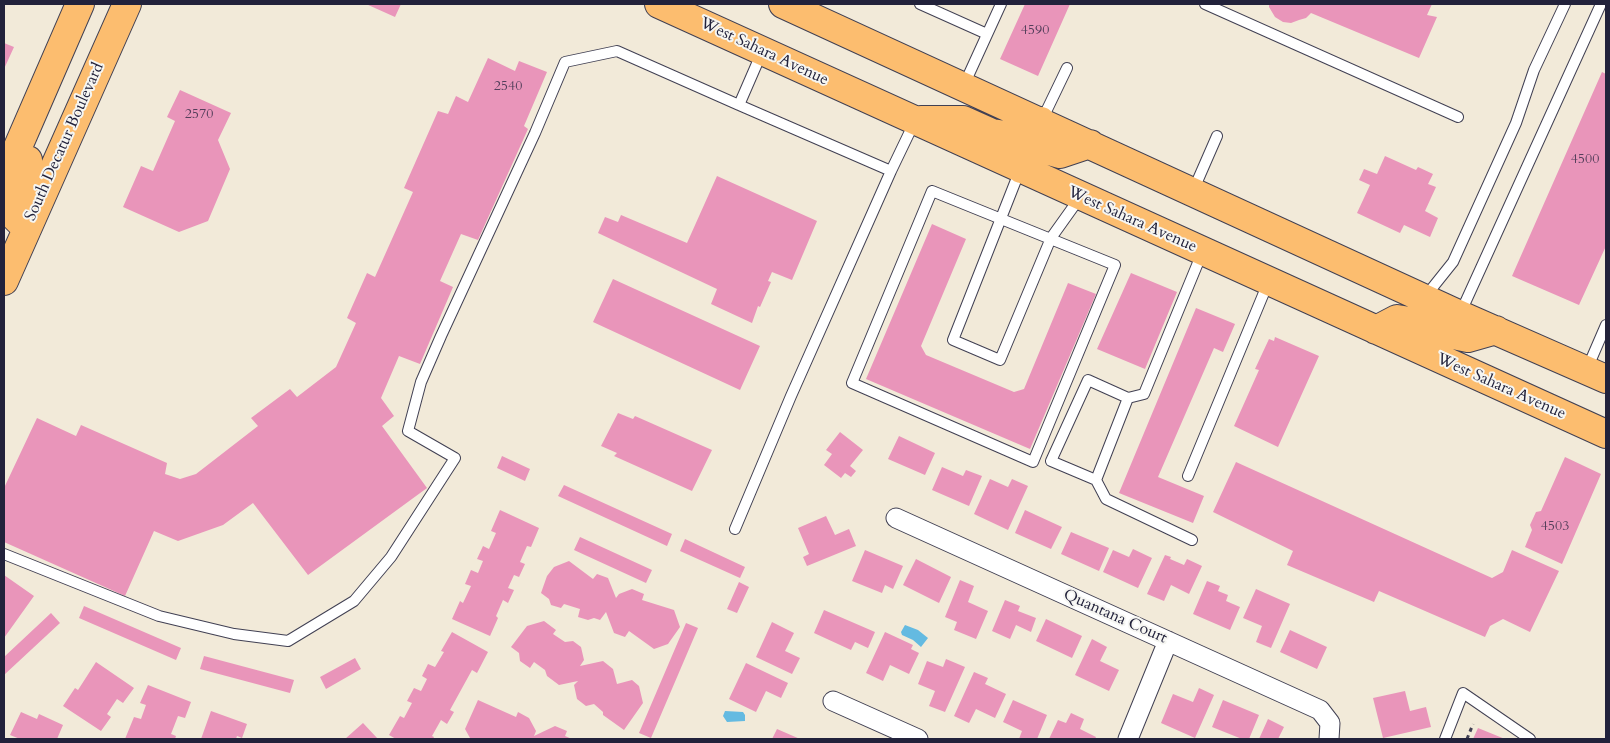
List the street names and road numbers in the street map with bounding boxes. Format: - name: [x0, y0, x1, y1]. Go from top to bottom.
- street label: West Sahara Avenue: [697, 14, 831, 90]
- street label: South Decatur Boulevard: [21, 60, 109, 224]
- street label: West Sahara Avenue: [1065, 183, 1199, 257]
- street label: West Sahara Avenue: [1434, 350, 1568, 424]
- street label: Quantana Court: [1060, 586, 1170, 648]

